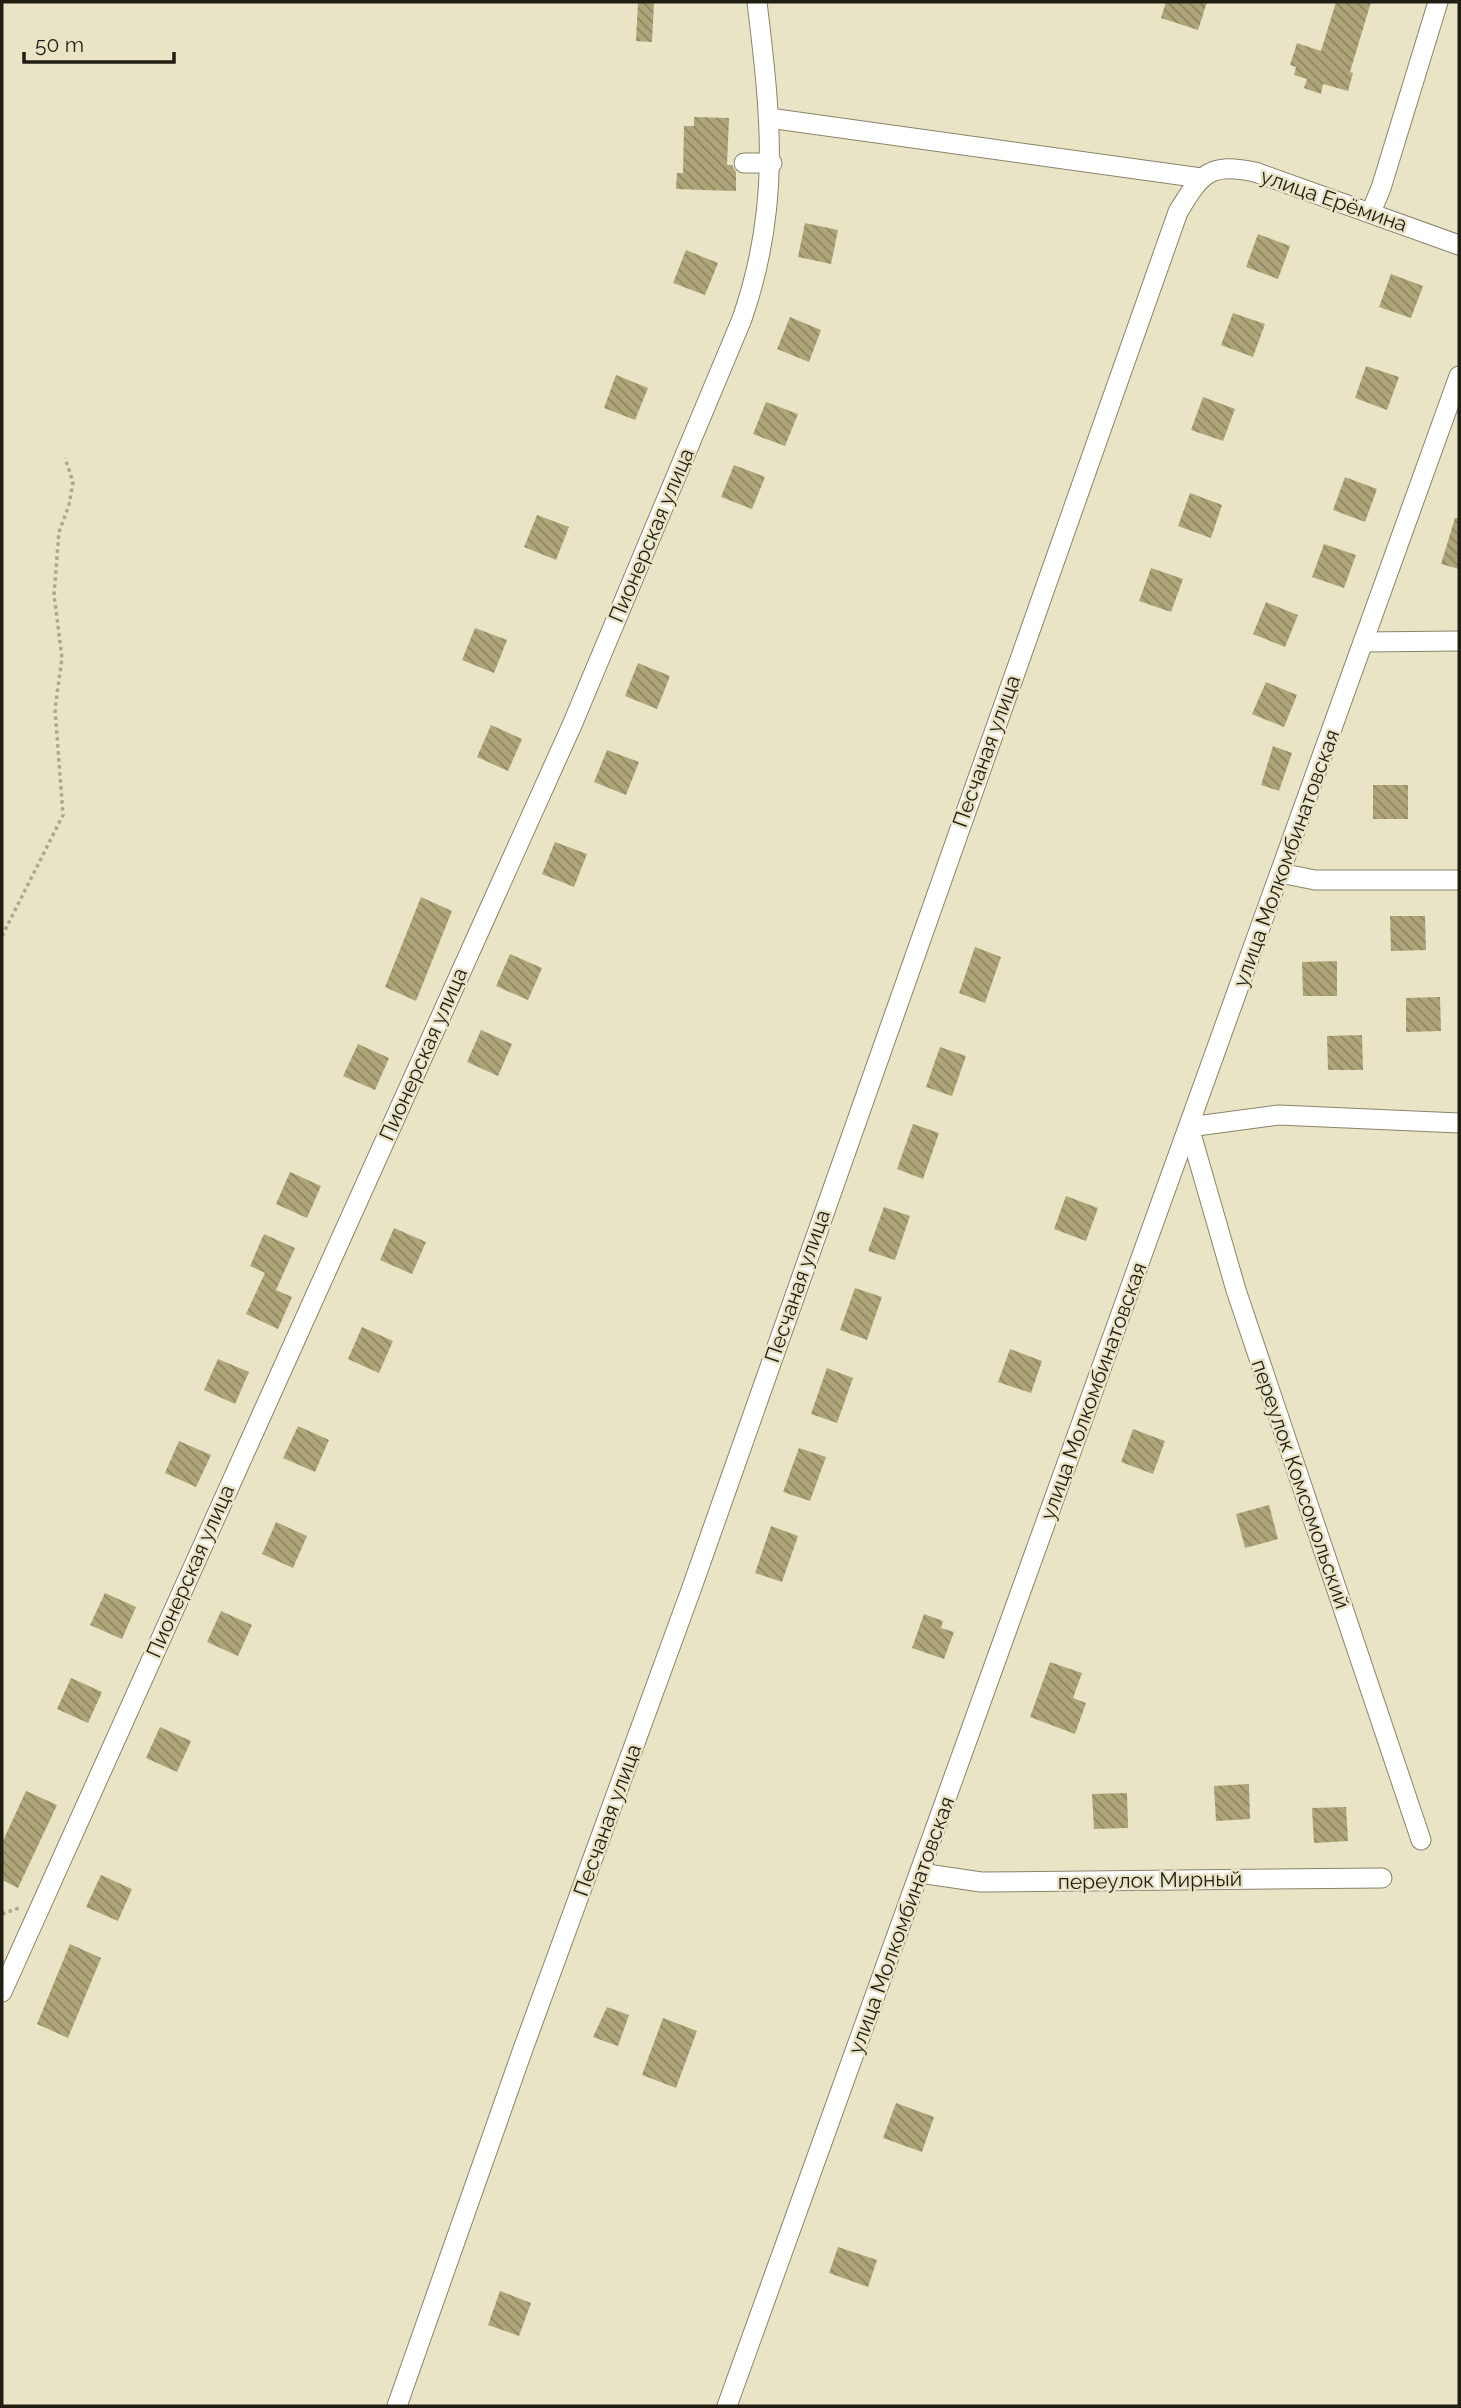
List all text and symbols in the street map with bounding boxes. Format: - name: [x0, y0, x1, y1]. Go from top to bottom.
- scale bar: [24, 21, 175, 65]
- text: 50 m: [35, 32, 84, 57]
- street label: улица Ерёмина: [1257, 163, 1411, 237]
- street label: Пионерская улица: [603, 444, 699, 626]
- street label: Песчаная улица: [947, 672, 1025, 830]
- street label: улица Молкомбинатовская: [1228, 726, 1344, 990]
- street label: Пионерская улица: [374, 964, 472, 1144]
- street label: Песчаная улица: [759, 1206, 835, 1366]
- street label: улица Молкомбинатовская: [1035, 1259, 1151, 1523]
- street label: переулок Комсомольский: [1247, 1356, 1355, 1612]
- street label: Пионерская улица: [141, 1481, 239, 1661]
- street label: Песчаная улица: [568, 1741, 646, 1899]
- street label: улица Молкомбинатовская: [843, 1793, 959, 2057]
- street label: переулок Мирный: [1058, 1866, 1242, 1894]

